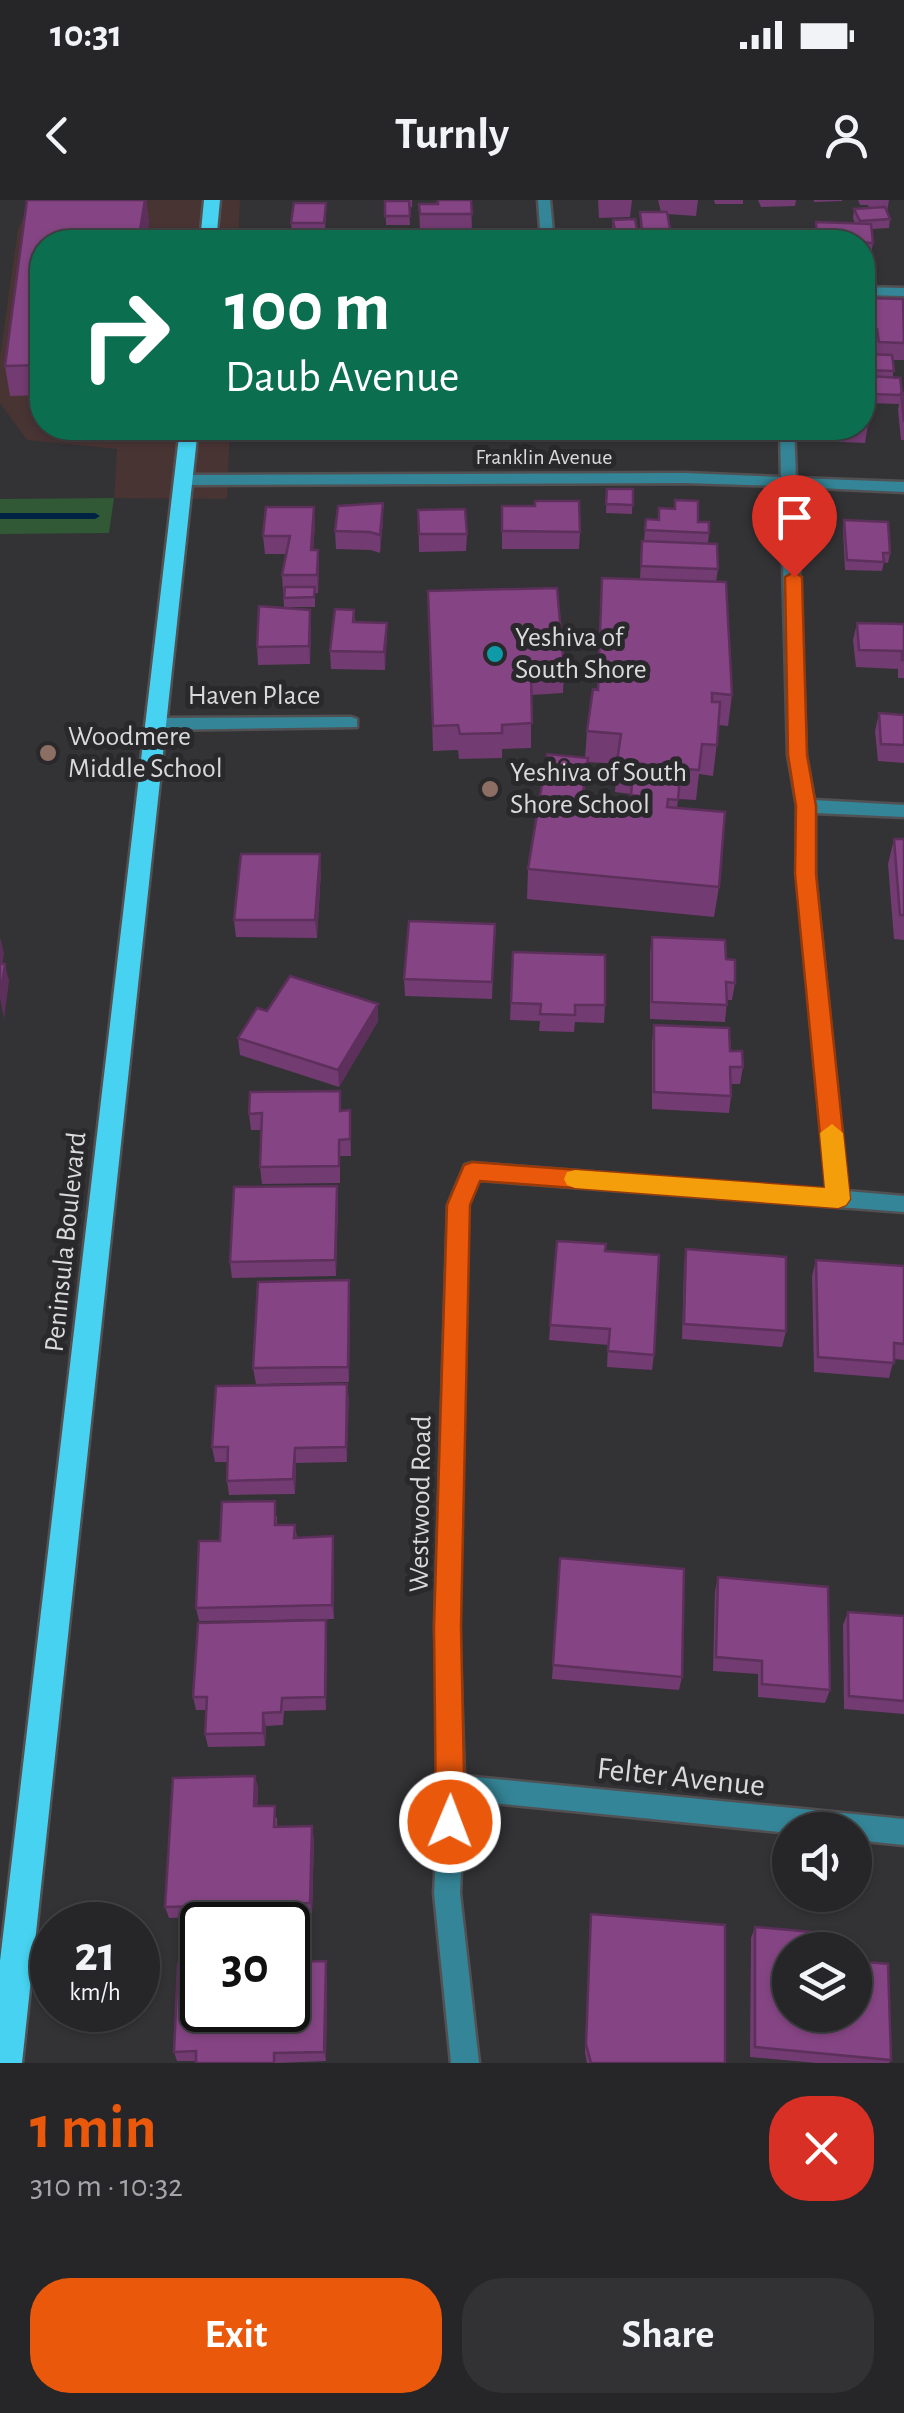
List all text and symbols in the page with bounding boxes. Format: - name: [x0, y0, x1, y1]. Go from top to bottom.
- text: 10:31: [50, 16, 122, 54]
- icon: back: [30, 108, 85, 163]
- icon: person: [819, 108, 874, 163]
- text: Turnly: [395, 112, 509, 157]
- icon: right: [60, 270, 190, 400]
- text: 100 m: [225, 273, 390, 343]
- text: Daub Avenue: [225, 355, 460, 400]
- street label: Franklin Avenue: [476, 446, 612, 468]
- pin: [752, 475, 837, 578]
- icon: arrive: [767, 490, 822, 545]
- place label: Yeshiva of South Shore: [515, 624, 647, 684]
- marker: Yeshiva of South Shore: [484, 643, 506, 665]
- street label: Haven Place: [188, 682, 320, 710]
- place label: Woodmere Middle School: [68, 723, 223, 783]
- marker: Woodmere Middle School: [37, 742, 59, 764]
- place label: Yeshiva of South Shore School: [510, 759, 687, 819]
- marker: Yeshiva of South Shore School: [479, 778, 501, 800]
- street label: Peninsula Boulevard: [41, 1131, 91, 1353]
- street label: Westwood Road: [405, 1415, 437, 1593]
- street label: Felter Avenue: [595, 1752, 767, 1802]
- position arrow: [398, 1770, 502, 1874]
- map controls: [772, 1812, 872, 2032]
- button: sound: [772, 1812, 872, 1912]
- speed limit sign: 30: [180, 1902, 310, 2032]
- text: 21: [74, 1930, 116, 1980]
- button: layers: [772, 1932, 872, 2032]
- text: km/h: [69, 1980, 121, 2005]
- button: close: [769, 2096, 874, 2201]
- text: 1 min: [30, 2099, 156, 2159]
- text: 310 m · 10:32: [30, 2170, 183, 2202]
- button: Exit: [30, 2278, 442, 2393]
- button: Share: [462, 2278, 874, 2393]

